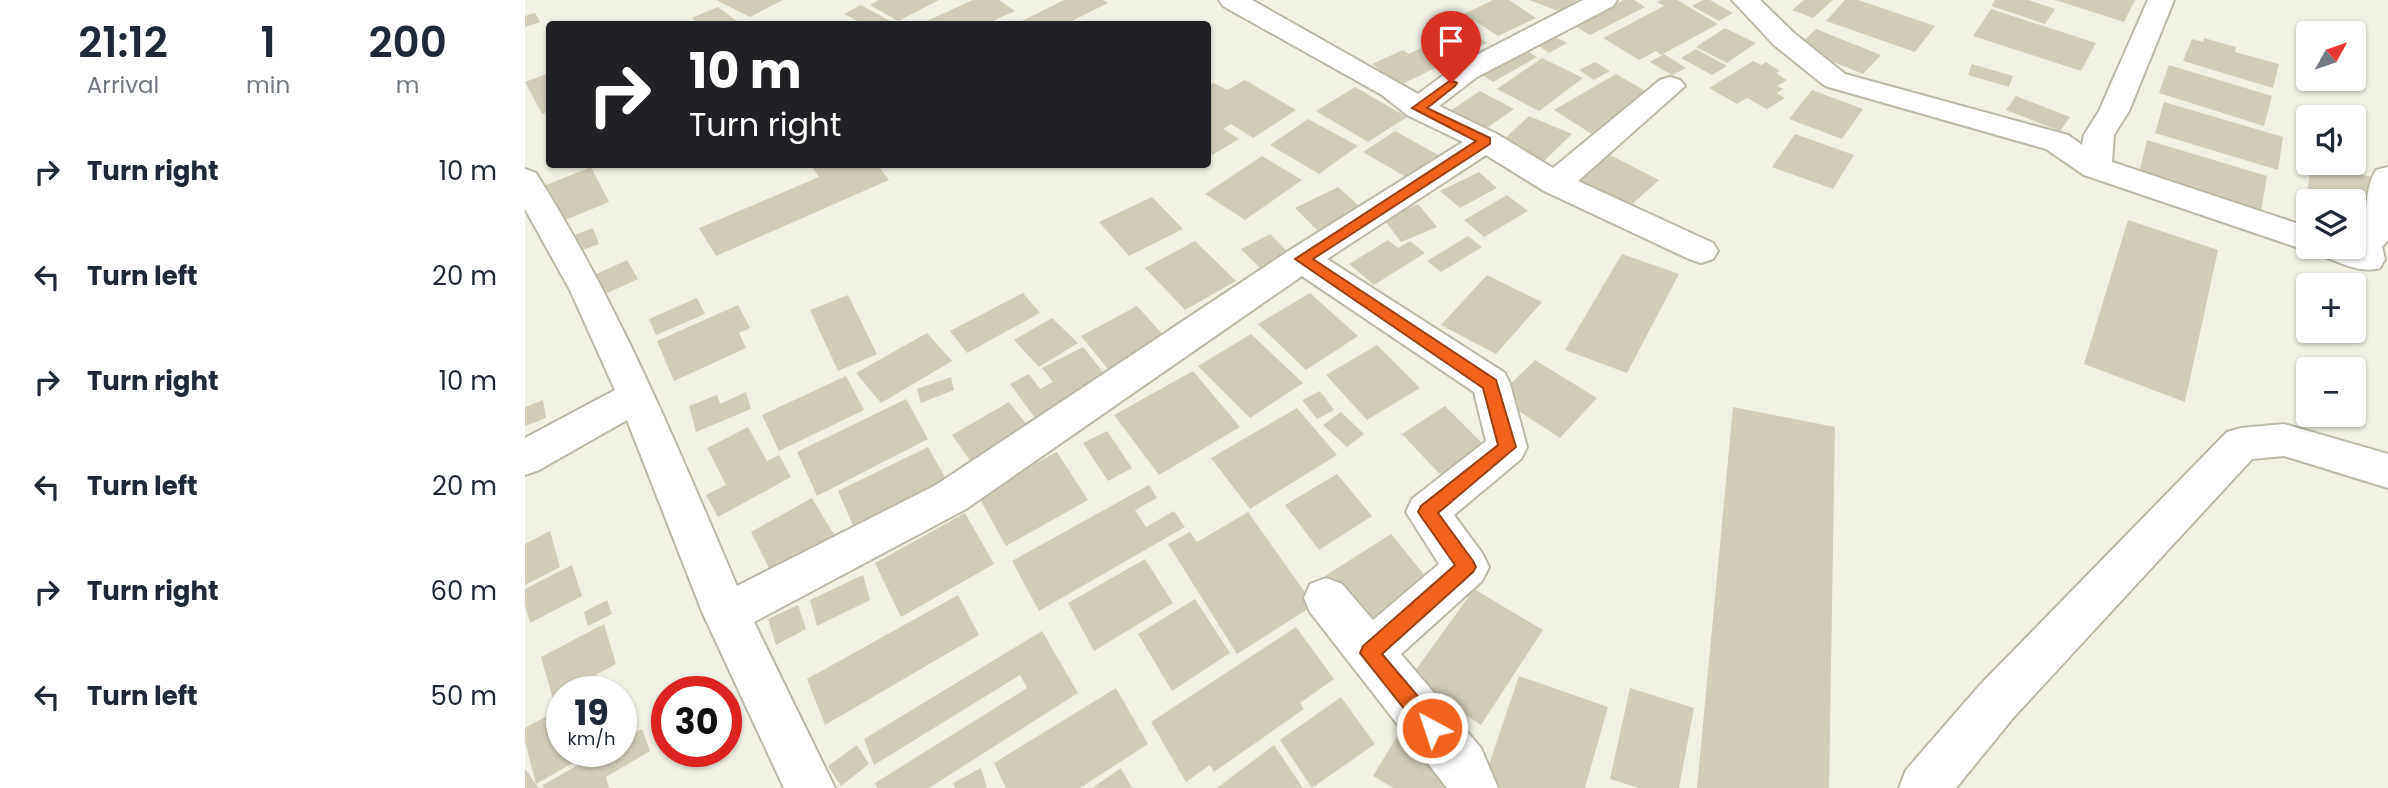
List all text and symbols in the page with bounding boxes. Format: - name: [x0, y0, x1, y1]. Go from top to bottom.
- pin: [1421, 11, 1481, 83]
- text: 21:12: [78, 13, 168, 72]
- text: 1: [261, 13, 276, 72]
- text: 200: [368, 13, 447, 72]
- north arrow: [2296, 21, 2366, 91]
- map controls: [2296, 21, 2366, 427]
- icon: arrive: [1432, 22, 1470, 60]
- text: 10 m: [689, 37, 802, 105]
- icon: right: [574, 49, 665, 140]
- text: Arrival: [87, 69, 159, 101]
- text: min: [246, 69, 290, 101]
- text: m: [396, 69, 419, 101]
- text: Turn right: [689, 102, 841, 147]
- button: sound: [2296, 105, 2366, 175]
- icon: right: [28, 153, 66, 191]
- text: Turn right: [87, 153, 219, 189]
- text: 10 m: [439, 153, 497, 189]
- button: layers: [2296, 189, 2366, 259]
- icon: left: [28, 258, 66, 296]
- text: Turn left: [87, 258, 198, 294]
- text: 20 m: [432, 258, 497, 294]
- button: +: [2296, 273, 2366, 343]
- button: −: [2296, 357, 2366, 427]
- icon: right: [28, 363, 66, 401]
- text: Turn right: [87, 363, 219, 399]
- text: 10 m: [439, 363, 497, 399]
- icon: left: [28, 468, 66, 506]
- text: Turn left: [87, 468, 198, 504]
- text: 20 m: [432, 468, 497, 504]
- icon: right: [28, 573, 66, 611]
- text: Turn right: [87, 573, 219, 609]
- text: 60 m: [430, 573, 497, 609]
- speed limit sign: 30: [651, 676, 742, 767]
- icon: left: [28, 678, 66, 716]
- text: Turn left: [87, 678, 198, 714]
- text: 50 m: [431, 678, 497, 714]
- text: 19: [574, 688, 609, 737]
- position arrow: [1395, 691, 1469, 765]
- text: km/h: [568, 726, 615, 751]

